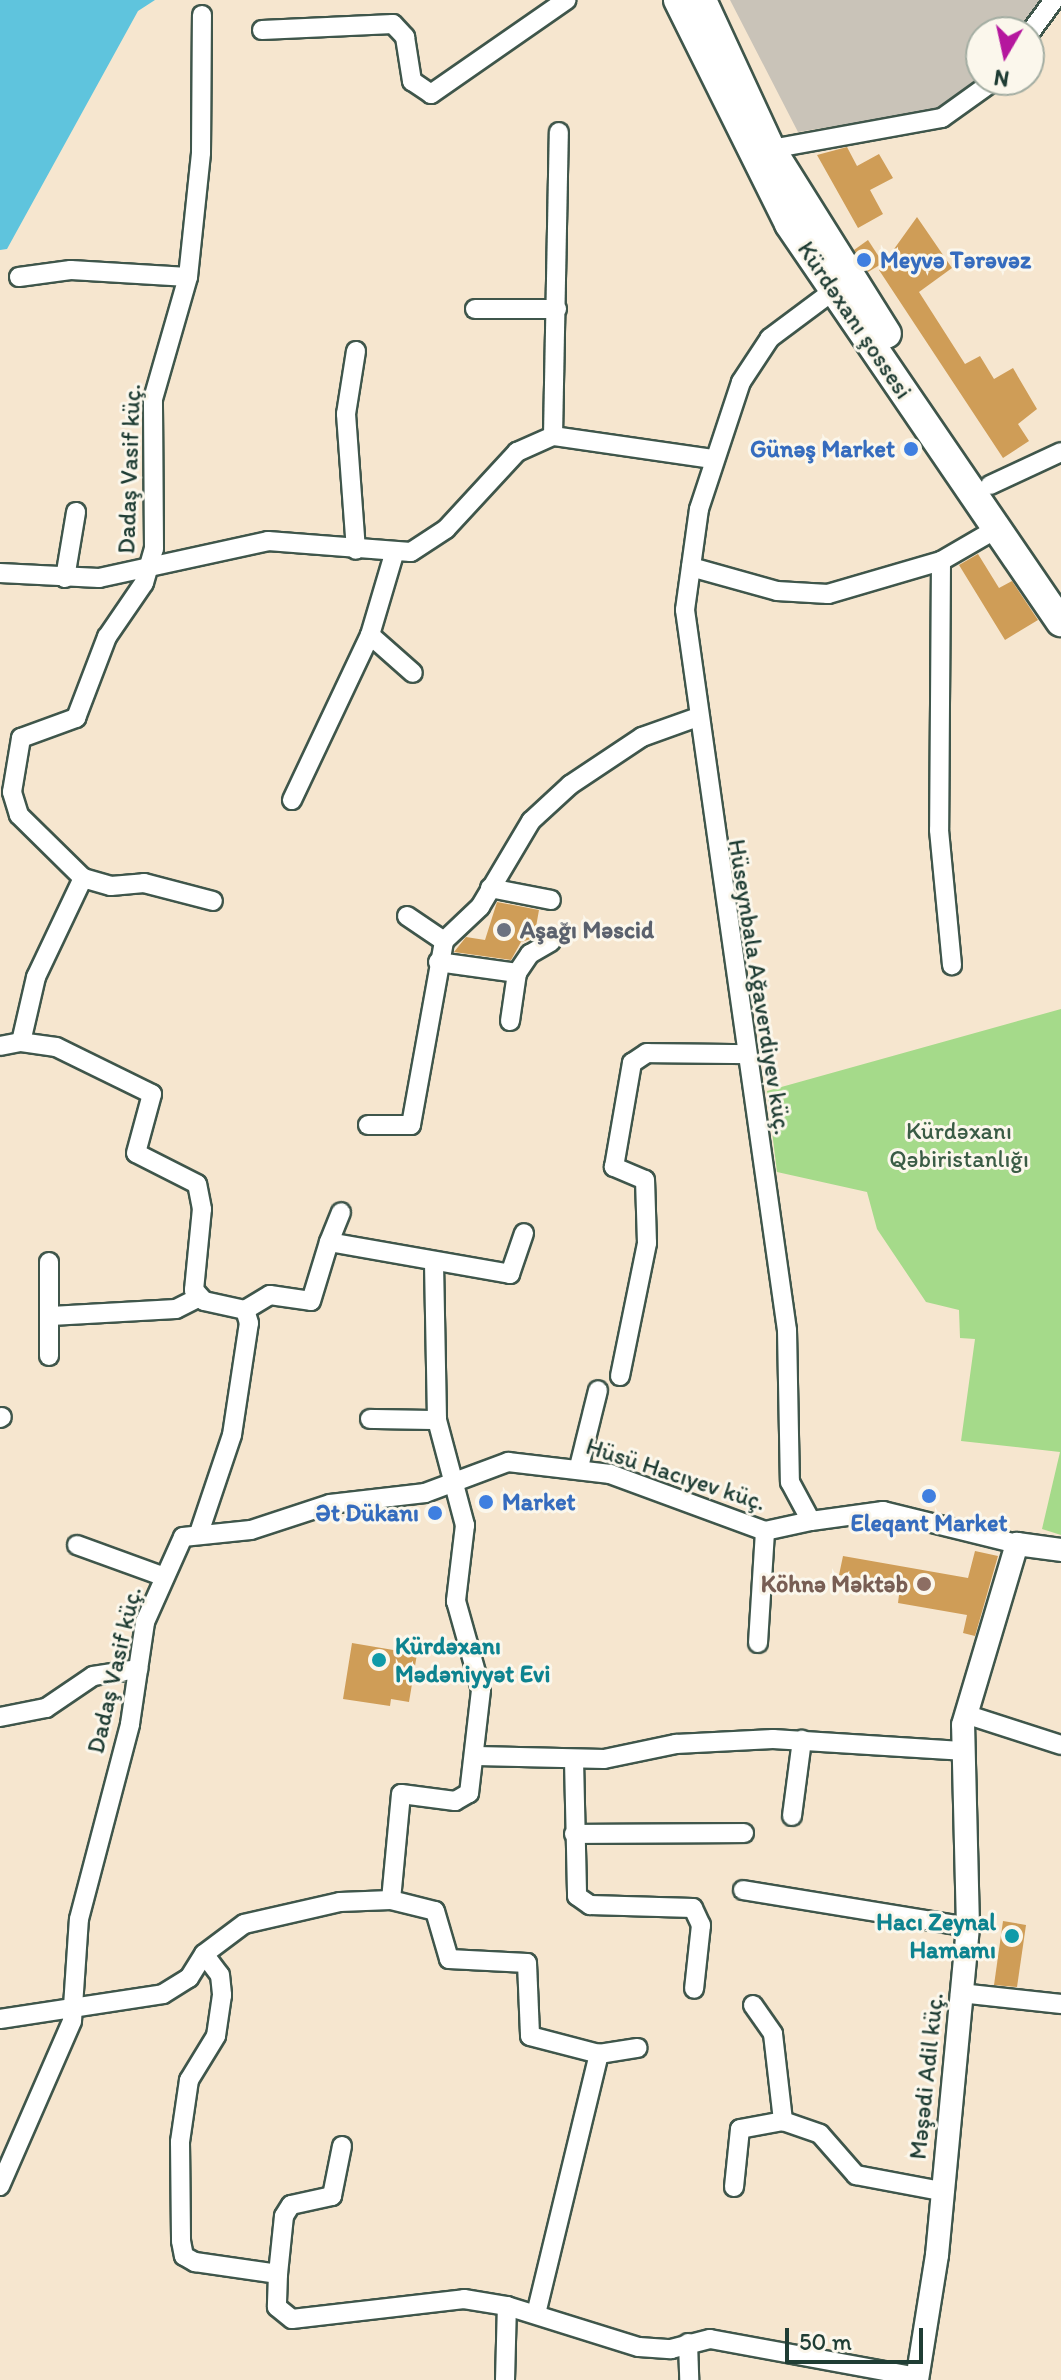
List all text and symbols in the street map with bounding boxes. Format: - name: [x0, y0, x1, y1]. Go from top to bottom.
- north arrow: [965, 16, 1045, 96]
- text: N: [992, 64, 1011, 93]
- street label: Kürdəxanı şossesi: [792, 236, 918, 404]
- place label: Meyvə Tərəvəz: [880, 246, 1031, 274]
- marker: Meyvə Tərəvəz: [855, 251, 873, 269]
- street label: Dadaş Vasif küç.: [112, 384, 146, 554]
- place label: Günəş Market: [750, 435, 895, 463]
- marker: Günəş Market: [902, 440, 920, 458]
- street label: Hüseynbala Ağaverdiyev küç.: [722, 837, 798, 1137]
- place label: Aşağı Məscid: [520, 916, 654, 944]
- marker: Aşağı Məscid: [495, 921, 513, 939]
- park label: Kürdəxanı Qəbiristanlığı: [889, 1117, 1029, 1173]
- street label: Hüsü Hacıyev küç.: [582, 1431, 770, 1517]
- marker: Eleqant Market: [920, 1487, 938, 1505]
- place label: Market: [502, 1488, 576, 1516]
- marker: Market: [477, 1493, 495, 1511]
- place label: Ət Dükanı: [316, 1499, 419, 1527]
- marker: Ət Dükanı: [426, 1504, 444, 1522]
- place label: Eleqant Market: [850, 1509, 1008, 1537]
- place label: Köhnə Məktəb: [761, 1570, 908, 1598]
- marker: Köhnə Məktəb: [915, 1575, 933, 1593]
- street label: Dadaş Vasif küç.: [81, 1584, 147, 1756]
- place label: Kürdəxanı Mədəniyyət Evi: [395, 1632, 550, 1688]
- marker: Kürdəxanı Mədəniyyət Evi: [370, 1651, 388, 1669]
- place label: Hacı Zeynal Hamamı: [876, 1908, 996, 1964]
- marker: Hacı Zeynal Hamamı: [1003, 1927, 1021, 1945]
- street label: Məşədi Adil küç.: [903, 1991, 949, 2161]
- scale bar: [789, 2312, 927, 2362]
- text: 50 m: [799, 2327, 852, 2356]

